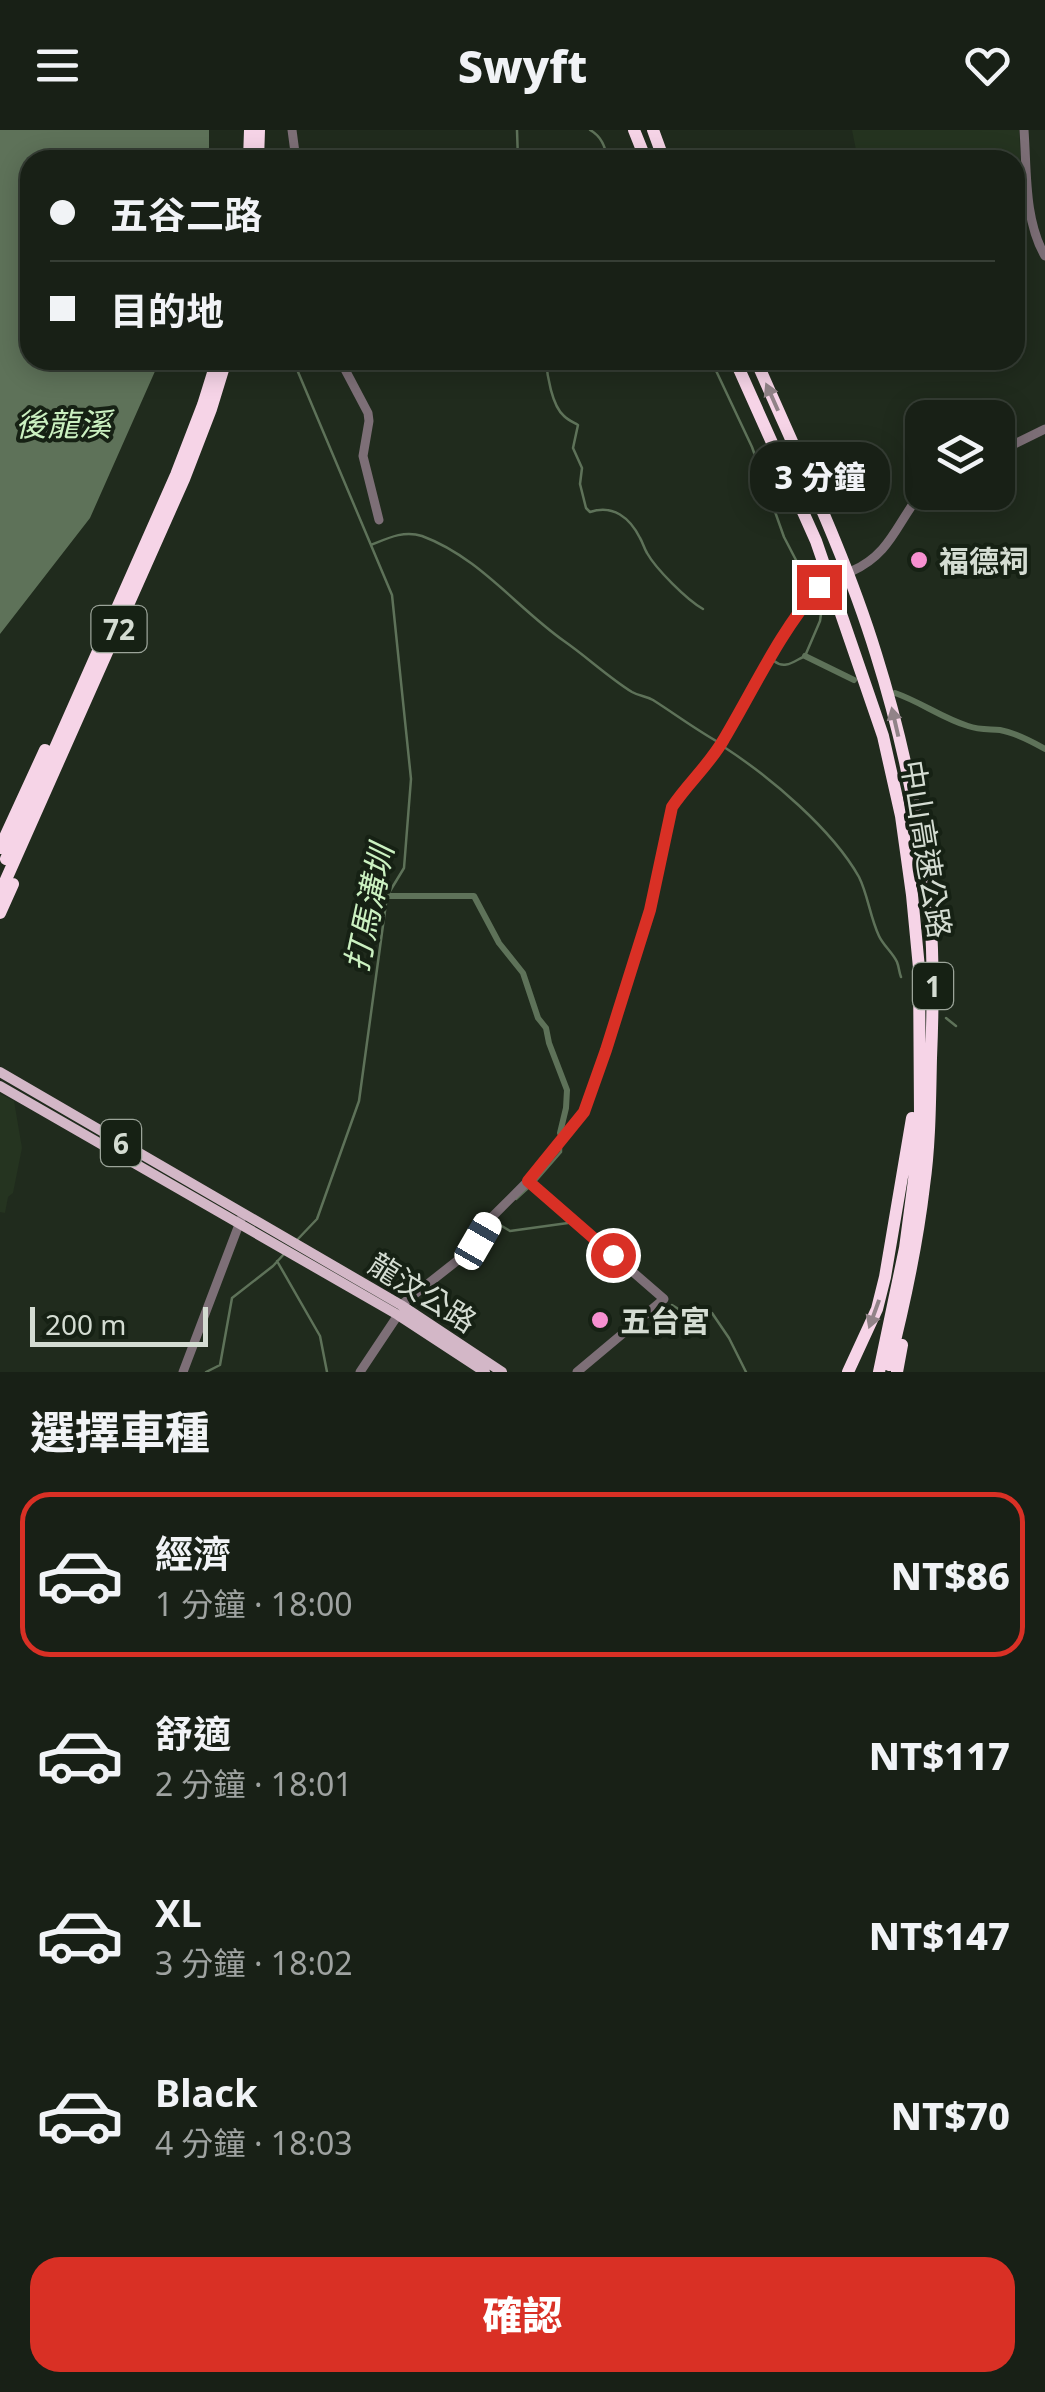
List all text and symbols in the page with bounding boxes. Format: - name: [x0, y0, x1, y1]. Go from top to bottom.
- text: Swyft: [458, 35, 587, 96]
- icon: menu: [30, 38, 85, 93]
- icon: heart: [960, 38, 1015, 93]
- text: 五谷二路: [110, 188, 262, 240]
- text: 目的地: [110, 284, 224, 336]
- one-way arrow: [764, 382, 780, 412]
- map controls: [905, 400, 1015, 510]
- button: layers: [905, 400, 1015, 510]
- water label: 後龍溪: [15, 402, 115, 445]
- callout: 3 分鐘: [749, 442, 889, 512]
- text: 3 分鐘: [775, 455, 865, 498]
- place label: 福德祠: [939, 540, 1029, 581]
- marker: 福德祠: [908, 549, 930, 571]
- route end: [797, 565, 842, 610]
- road number: 72: [92, 606, 146, 652]
- one-way arrow: [887, 706, 902, 737]
- street label: 中山高速公路: [893, 757, 961, 941]
- water label: 打馬溝圳: [334, 837, 403, 975]
- road number: 1: [913, 963, 953, 1009]
- road number: 6: [101, 1120, 141, 1166]
- car: [450, 1208, 506, 1274]
- route start: [591, 1233, 636, 1278]
- street label: 龍汶公路: [361, 1243, 485, 1341]
- one-way arrow: [866, 1299, 881, 1329]
- place label: 五台宮: [620, 1300, 710, 1341]
- scale bar: [30, 1302, 208, 1346]
- text: 200 m: [45, 1305, 127, 1343]
- marker: 五台宮: [589, 1309, 611, 1331]
- text: 選擇車種: [30, 1401, 210, 1462]
- text: 經濟: [155, 1527, 231, 1579]
- icon: car: [35, 1530, 125, 1620]
- text: NT$86: [891, 1549, 1010, 1601]
- text: 1 分鐘 · 18:00: [155, 1582, 353, 1625]
- text: 舒適: [155, 1707, 231, 1759]
- icon: car: [35, 1710, 125, 1800]
- text: NT$117: [869, 1729, 1010, 1781]
- text: 2 分鐘 · 18:01: [155, 1762, 353, 1805]
- text: XL: [155, 1886, 202, 1938]
- icon: car: [35, 1890, 125, 1980]
- text: NT$147: [869, 1909, 1010, 1961]
- text: 3 分鐘 · 18:02: [155, 1941, 353, 1984]
- text: Black: [155, 2066, 258, 2118]
- icon: car: [35, 2070, 125, 2160]
- text: NT$70: [891, 2089, 1010, 2141]
- text: 4 分鐘 · 18:03: [155, 2121, 353, 2164]
- button: 確認: [30, 2257, 1015, 2372]

